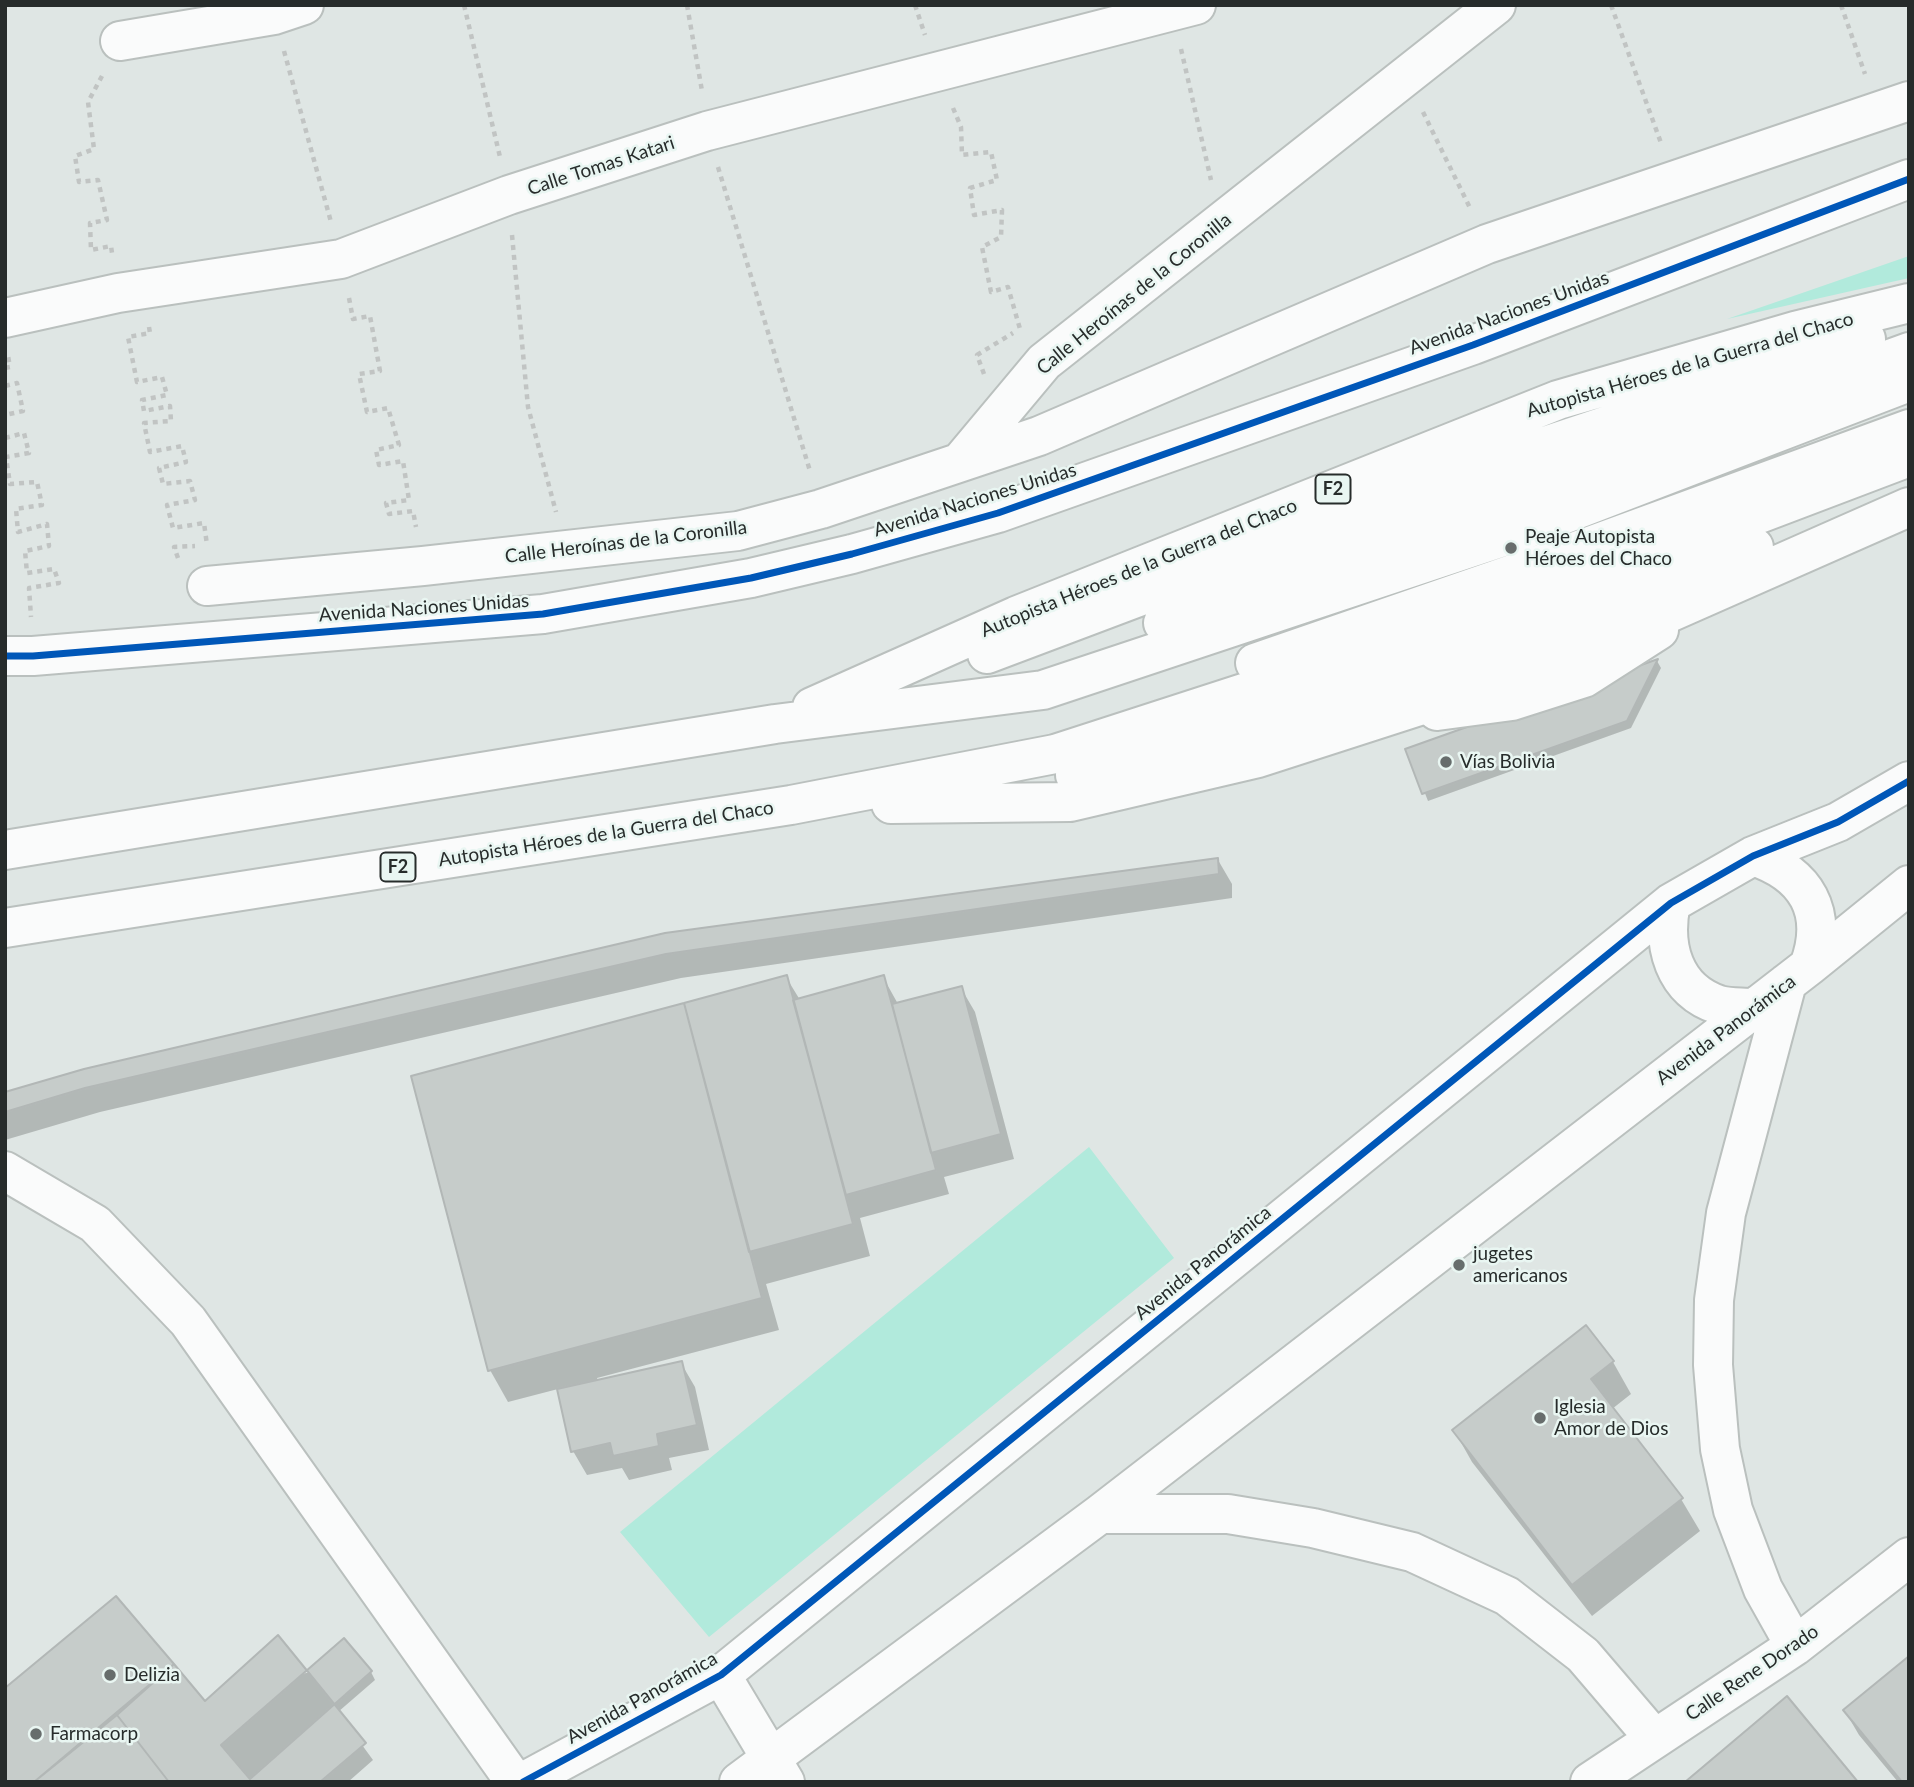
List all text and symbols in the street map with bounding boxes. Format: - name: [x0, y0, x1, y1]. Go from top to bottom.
- street label: Calle Tomas Katari: [525, 131, 677, 201]
- street label: Calle Heroínas de la Coronilla: [1032, 208, 1236, 380]
- street label: Avenida Naciones Unidas: [1406, 266, 1612, 360]
- street label: Autopista Héroes de la Guerra del Chaco: [1524, 307, 1856, 423]
- street label: Avenida Naciones Unidas: [871, 458, 1079, 542]
- road number: F2: [1316, 475, 1350, 504]
- street label: Autopista Héroes de la Guerra del Chaco: [978, 494, 1300, 642]
- street label: Calle Heroínas de la Coronilla: [504, 516, 748, 568]
- place label: Peaje Autopista Héroes del Chaco: [1525, 526, 1672, 570]
- marker: Peaje Autopista Héroes del Chaco: [1503, 540, 1519, 556]
- street label: Avenida Naciones Unidas: [318, 589, 530, 627]
- place label: Vías Bolivia: [1460, 751, 1555, 773]
- marker: Vías Bolivia: [1438, 754, 1454, 770]
- street label: Autopista Héroes de la Guerra del Chaco: [437, 796, 775, 872]
- road number: F2: [380, 852, 416, 882]
- street label: Avenida Panorámica: [1652, 970, 1800, 1090]
- street label: Avenida Panorámica: [1130, 1201, 1276, 1325]
- place label: jugetes americanos: [1473, 1243, 1568, 1287]
- marker: jugetes americanos: [1451, 1257, 1467, 1273]
- place label: Iglesia Amor de Dios: [1554, 1396, 1668, 1440]
- marker: Iglesia Amor de Dios: [1532, 1410, 1548, 1426]
- street label: Calle Rene Dorado: [1681, 1620, 1823, 1726]
- street label: Avenida Panorámica: [563, 1647, 721, 1749]
- place label: Delizia: [124, 1664, 180, 1686]
- marker: Delizia: [102, 1667, 118, 1683]
- place label: Farmacorp: [50, 1723, 138, 1745]
- marker: Farmacorp: [28, 1726, 44, 1742]

